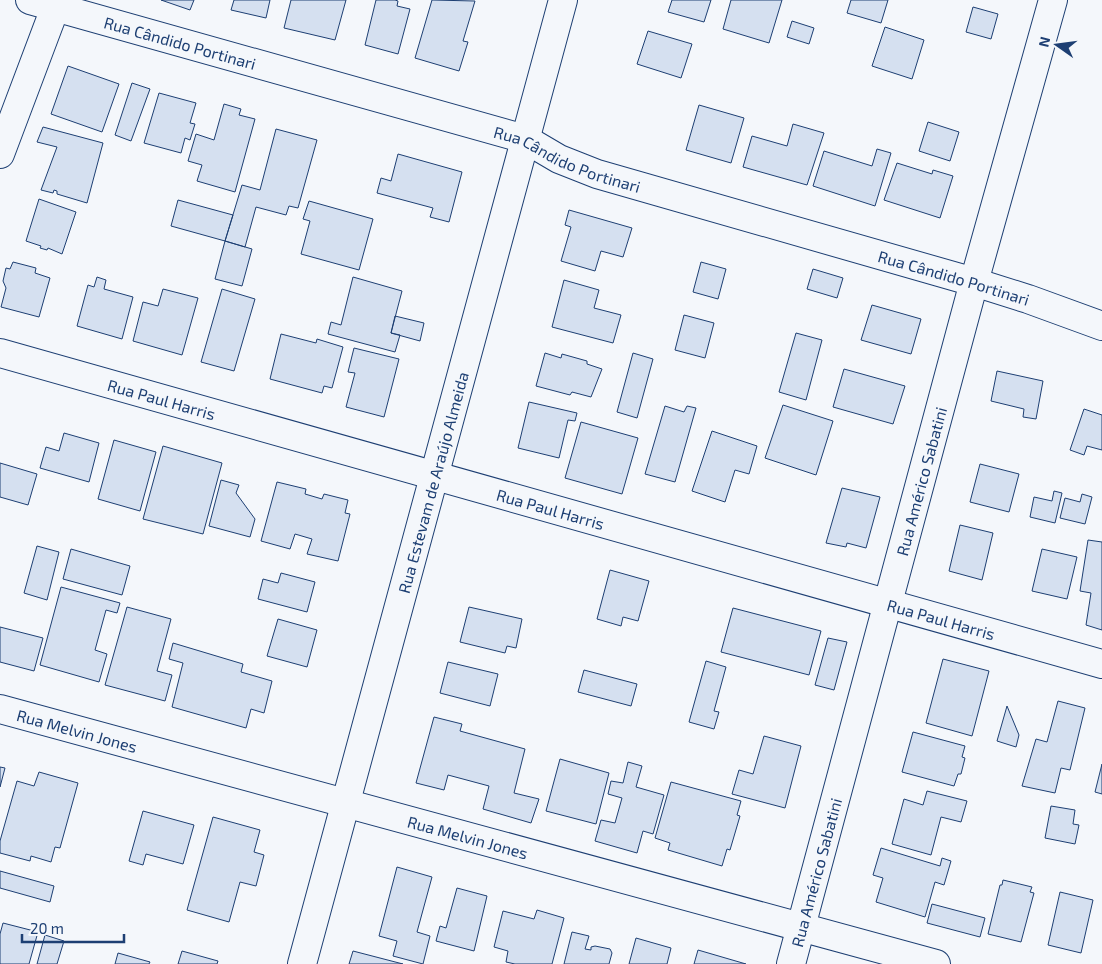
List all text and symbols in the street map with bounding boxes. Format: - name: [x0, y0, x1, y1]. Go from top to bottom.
- street label: Rua Cândido Portinari: [102, 12, 258, 73]
- north arrow: [1032, 20, 1082, 70]
- text: N: [1034, 35, 1053, 49]
- street label: Rua Cândido Portinari: [492, 121, 643, 196]
- street label: Rua Cândido Portinari: [876, 246, 1032, 308]
- street label: Rua Estevam de Araújo Almeida: [393, 369, 471, 595]
- street label: Rua Paul Harris: [106, 374, 218, 423]
- street label: Rua Américo Sabatini: [892, 405, 950, 558]
- street label: Rua Paul Harris: [494, 484, 607, 533]
- street label: Rua Paul Harris: [885, 594, 997, 643]
- street label: Rua Melvin Jones: [15, 705, 140, 755]
- street label: Rua Américo Sabatini: [787, 796, 845, 949]
- street label: Rua Melvin Jones: [406, 811, 530, 862]
- scale bar: [22, 912, 125, 944]
- text: 20 m: [30, 919, 64, 937]

